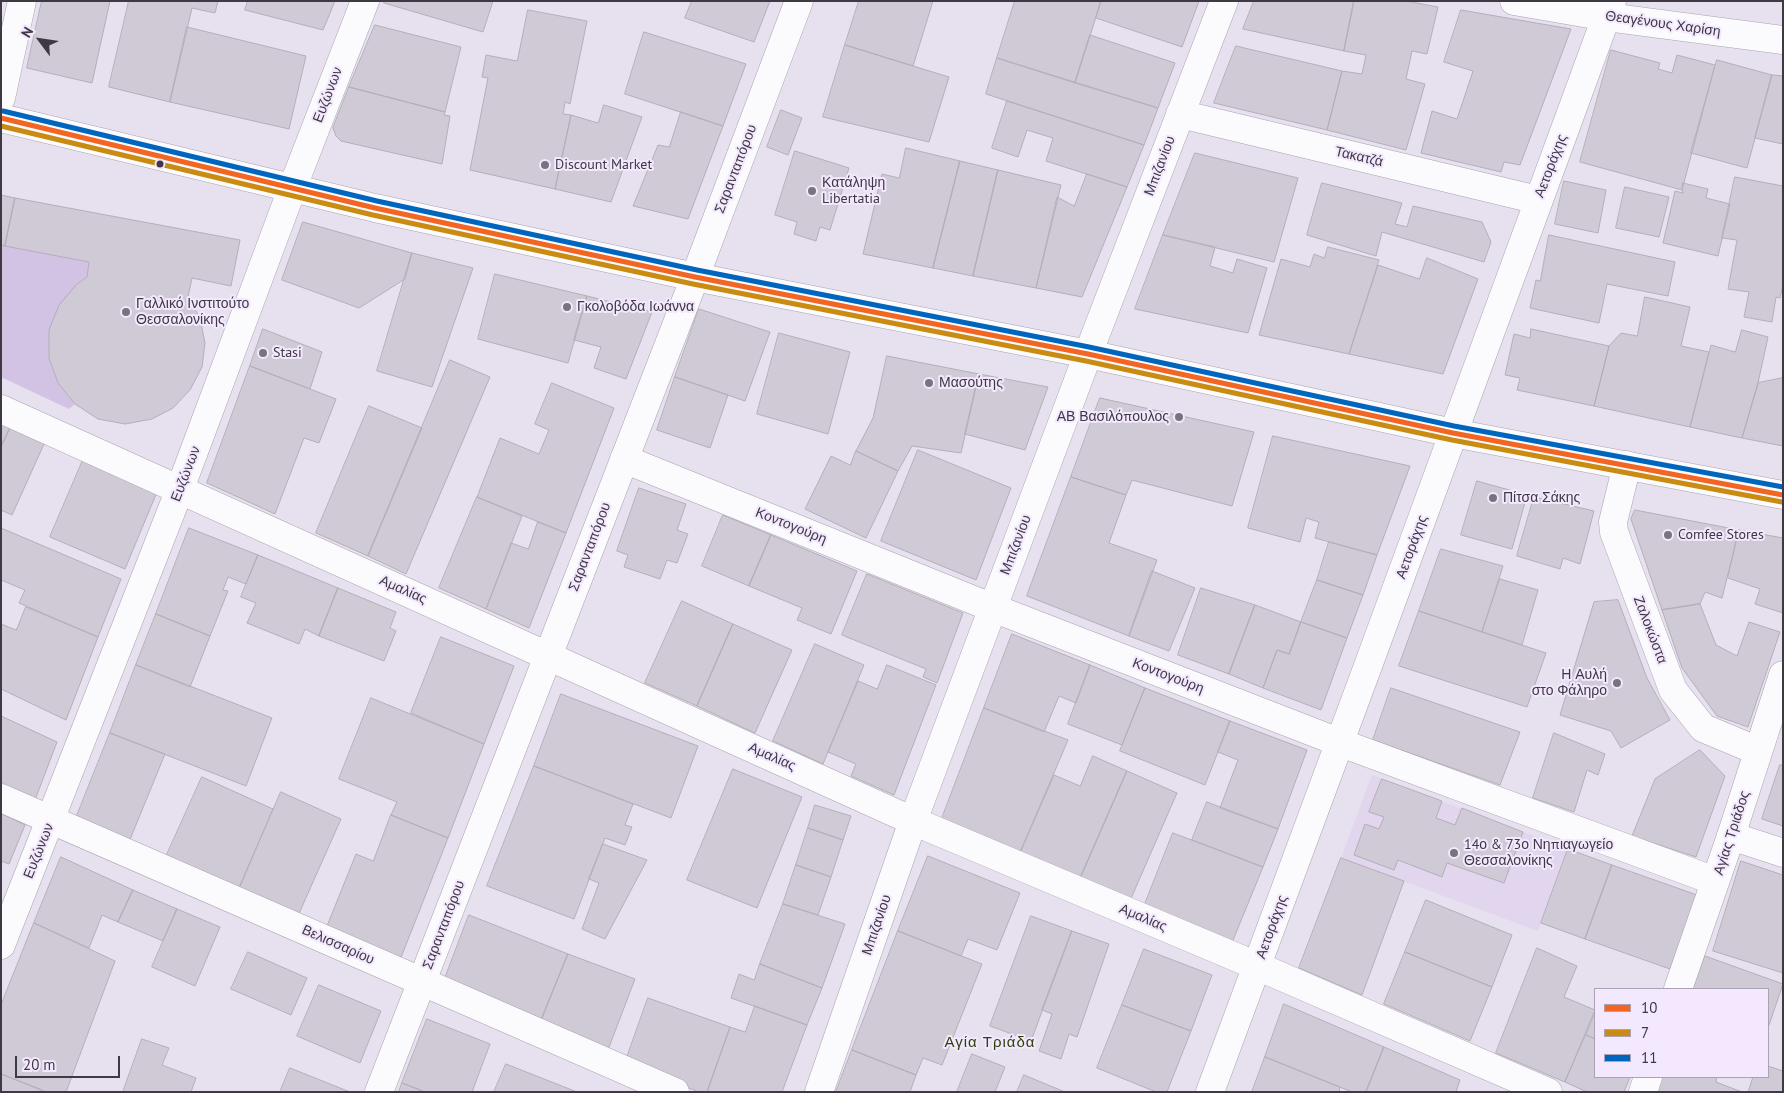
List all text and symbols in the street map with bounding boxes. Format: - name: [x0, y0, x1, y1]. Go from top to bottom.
- street label: Θεαγένους Χαρίση: [1604, 8, 1722, 40]
- north arrow: [15, 15, 65, 65]
- text: N: [17, 24, 37, 41]
- street label: Ευζώνων: [310, 65, 346, 125]
- street label: Σαρανταπόρου: [711, 122, 761, 216]
- street label: Αετοράχης: [1531, 132, 1571, 200]
- street label: Μπιζανίου: [1141, 134, 1179, 198]
- street label: Τακατζά: [1333, 143, 1385, 171]
- place label: Discount Market: [555, 157, 652, 173]
- unlabelled marker: [155, 159, 165, 169]
- marker: Discount Market: [539, 159, 551, 171]
- place label: Κατάληψη Libertatia: [822, 175, 885, 208]
- marker: Κατάληψη Libertatia: [806, 185, 818, 197]
- place label: Γαλλικό Ινστιτούτο Θεσσαλονίκης: [136, 296, 249, 328]
- place label: Γκολοβόδα Ιωάννα: [577, 299, 694, 315]
- marker: Γκολοβόδα Ιωάννα: [561, 301, 573, 313]
- marker: Γαλλικό Ινστιτούτο Θεσσαλονίκης: [120, 306, 132, 318]
- place label: Stasi: [273, 345, 302, 361]
- marker: Stasi: [257, 347, 269, 359]
- place label: Μασούτης: [939, 375, 1003, 391]
- marker: Μασούτης: [923, 377, 935, 389]
- place label: ΑΒ Βασιλόπουλος: [1057, 409, 1169, 425]
- marker: ΑΒ Βασιλόπουλος: [1173, 411, 1185, 423]
- street label: Ευζώνων: [168, 444, 204, 504]
- place label: Πίτσα Σάκης: [1503, 490, 1580, 506]
- marker: Πίτσα Σάκης: [1487, 492, 1499, 504]
- street label: Σαρανταπόρου: [565, 500, 615, 594]
- street label: Κοντογούρη: [753, 504, 829, 548]
- street label: Μπιζανίου: [997, 513, 1035, 577]
- street label: Αετοράχης: [1393, 513, 1431, 581]
- place label: Comfee Stores: [1678, 527, 1764, 543]
- marker: Comfee Stores: [1662, 529, 1674, 541]
- street label: Αμαλίας: [377, 572, 429, 608]
- street label: Ζαλοκώστα: [1629, 594, 1671, 666]
- street label: Κοντογούρη: [1130, 655, 1206, 697]
- place label: Η Αυλή στο Φάληρο: [1532, 667, 1607, 700]
- marker: Η Αυλή στο Φάληρο: [1611, 677, 1623, 689]
- street label: Αμαλίας: [746, 739, 798, 775]
- street label: Αγίας Τριάδος: [1710, 789, 1754, 877]
- street label: Ευζώνων: [20, 821, 58, 881]
- place label: 14ο & 73ο Νηπιαγωγείο Θεσσαλονίκης: [1464, 837, 1613, 870]
- marker: 14ο & 73ο Νηπιαγωγείο Θεσσαλονίκης: [1448, 847, 1460, 859]
- street label: Σαρανταπόρου: [419, 878, 469, 972]
- street label: Μπιζανίου: [859, 893, 895, 957]
- street label: Αετοράχης: [1253, 893, 1291, 961]
- street label: Αμαλίας: [1117, 900, 1169, 936]
- street label: Βελισσαρίου: [299, 922, 377, 968]
- legend: [1594, 988, 1769, 1078]
- text: 10: [1641, 998, 1657, 1017]
- text: 7: [1641, 1023, 1649, 1042]
- district label: Αγία Τριάδα: [943, 1034, 1037, 1052]
- scale bar: [18, 1046, 122, 1078]
- text: 11: [1641, 1048, 1657, 1067]
- text: 20 m: [23, 1055, 56, 1074]

